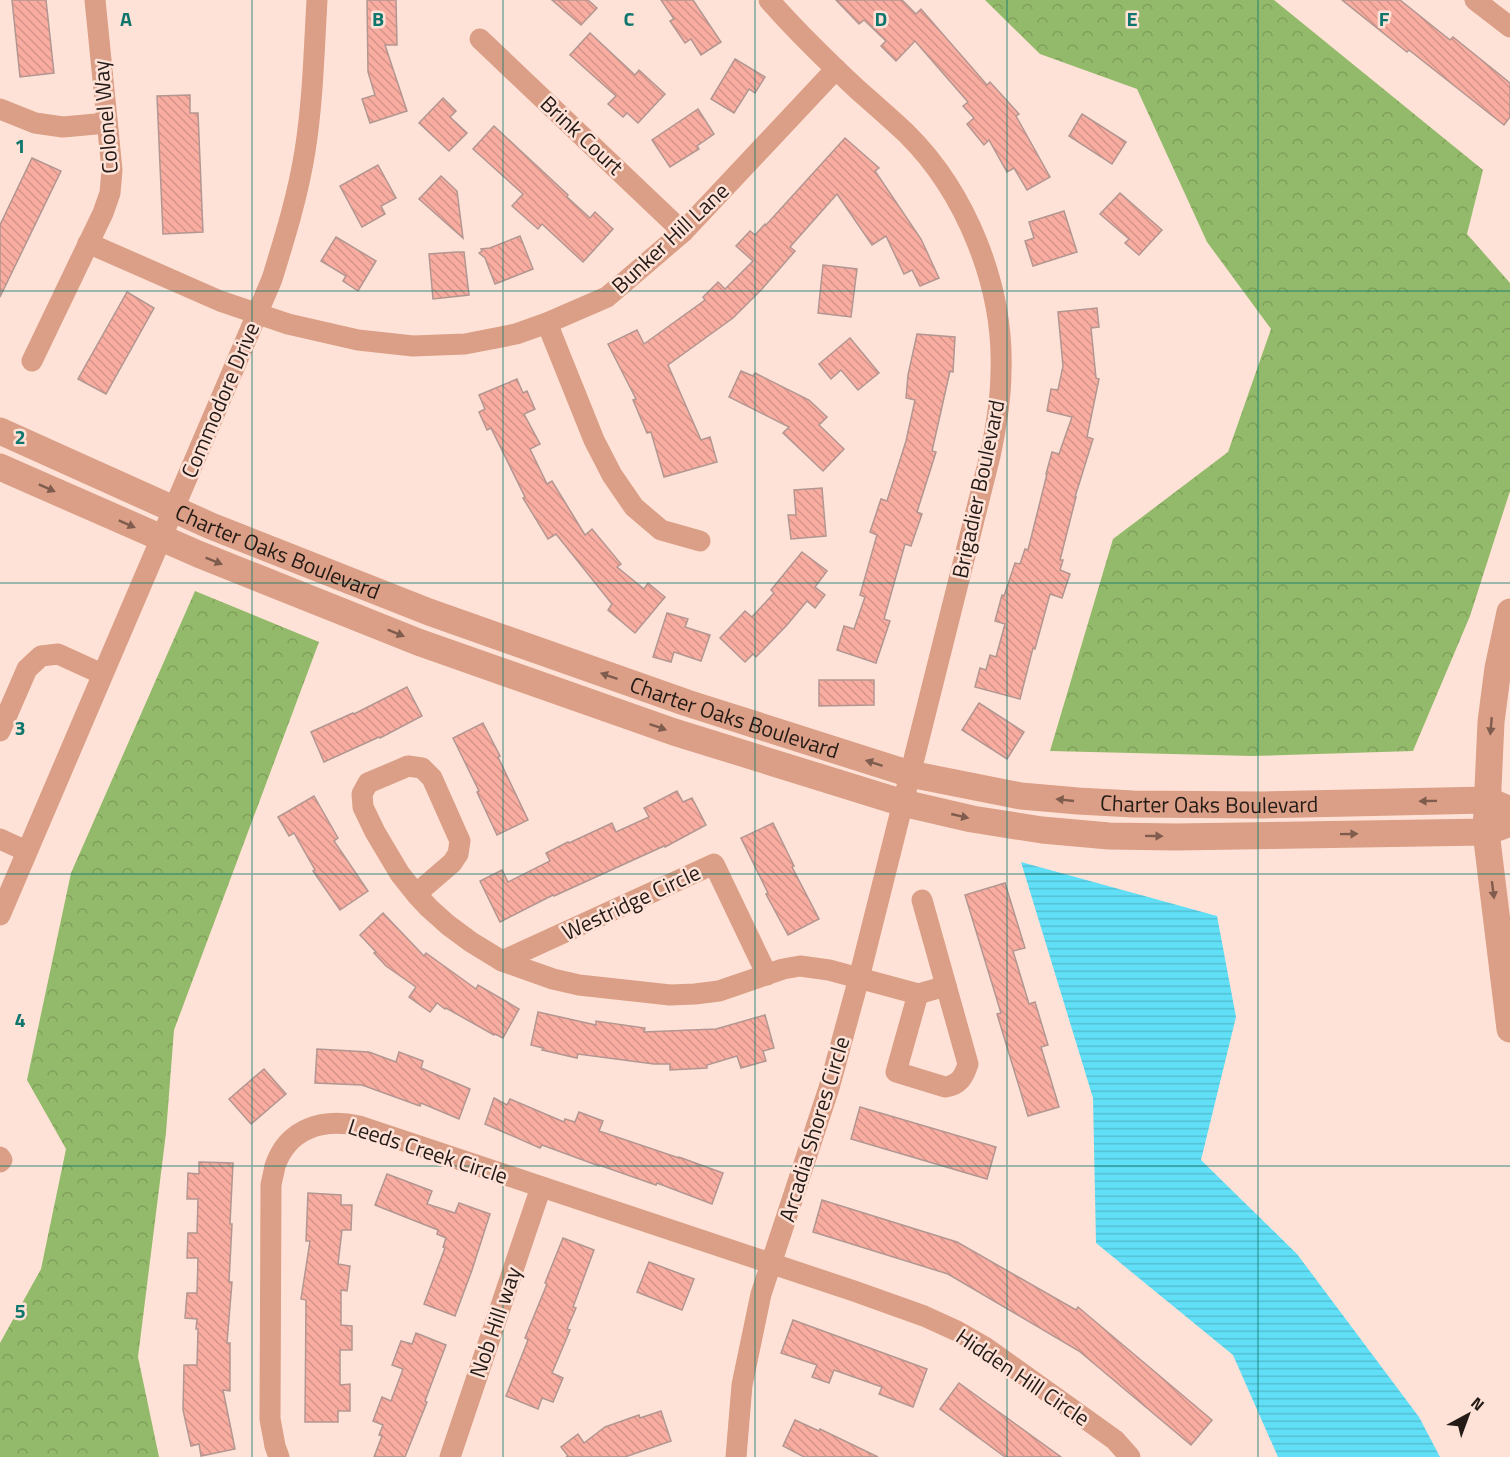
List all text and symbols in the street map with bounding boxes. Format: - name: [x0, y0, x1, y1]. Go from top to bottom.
- text: A: [120, 3, 132, 34]
- text: B: [372, 3, 384, 34]
- text: C: [624, 3, 635, 34]
- text: D: [875, 3, 887, 34]
- text: E: [1126, 3, 1138, 34]
- text: F: [1379, 3, 1390, 34]
- street label: Colonel Way: [83, 59, 127, 175]
- street label: Brink Court: [533, 87, 632, 183]
- text: 1: [14, 130, 26, 161]
- street label: Bunker Hill Lane: [604, 174, 736, 302]
- street label: Commodore Drive: [172, 317, 268, 483]
- street label: Brigadier Boulevard: [942, 397, 1014, 581]
- text: 2: [14, 421, 26, 452]
- one-way arrow: [38, 484, 56, 493]
- street label: Charter Oaks Boulevard: [170, 495, 385, 608]
- one-way arrow: [119, 519, 137, 529]
- one-way arrow: [206, 556, 224, 566]
- one-way arrow: [387, 629, 405, 638]
- street label: Charter Oaks Boulevard: [625, 667, 843, 767]
- one-way arrow: [600, 670, 618, 680]
- text: 3: [14, 712, 26, 743]
- one-way arrow: [1487, 717, 1496, 736]
- one-way arrow: [650, 722, 668, 732]
- one-way arrow: [865, 758, 883, 767]
- street label: Charter Oaks Boulevard: [1099, 785, 1319, 822]
- one-way arrow: [1056, 795, 1075, 805]
- one-way arrow: [1419, 796, 1438, 806]
- one-way arrow: [951, 812, 969, 822]
- one-way arrow: [1339, 829, 1358, 839]
- one-way arrow: [1144, 832, 1163, 841]
- street label: Westridge Circle: [556, 855, 706, 949]
- one-way arrow: [1488, 881, 1497, 900]
- text: 4: [14, 1004, 26, 1035]
- street label: Arcadia Shores Circle: [770, 1032, 858, 1226]
- street label: Leeds Creek Circle: [344, 1109, 512, 1193]
- street label: Nob Hill way: [460, 1261, 530, 1382]
- text: 5: [14, 1295, 26, 1326]
- street label: Hidden Hill Circle: [949, 1319, 1097, 1435]
- north arrow: [1438, 1385, 1498, 1445]
- text: N: [1466, 1391, 1490, 1416]

